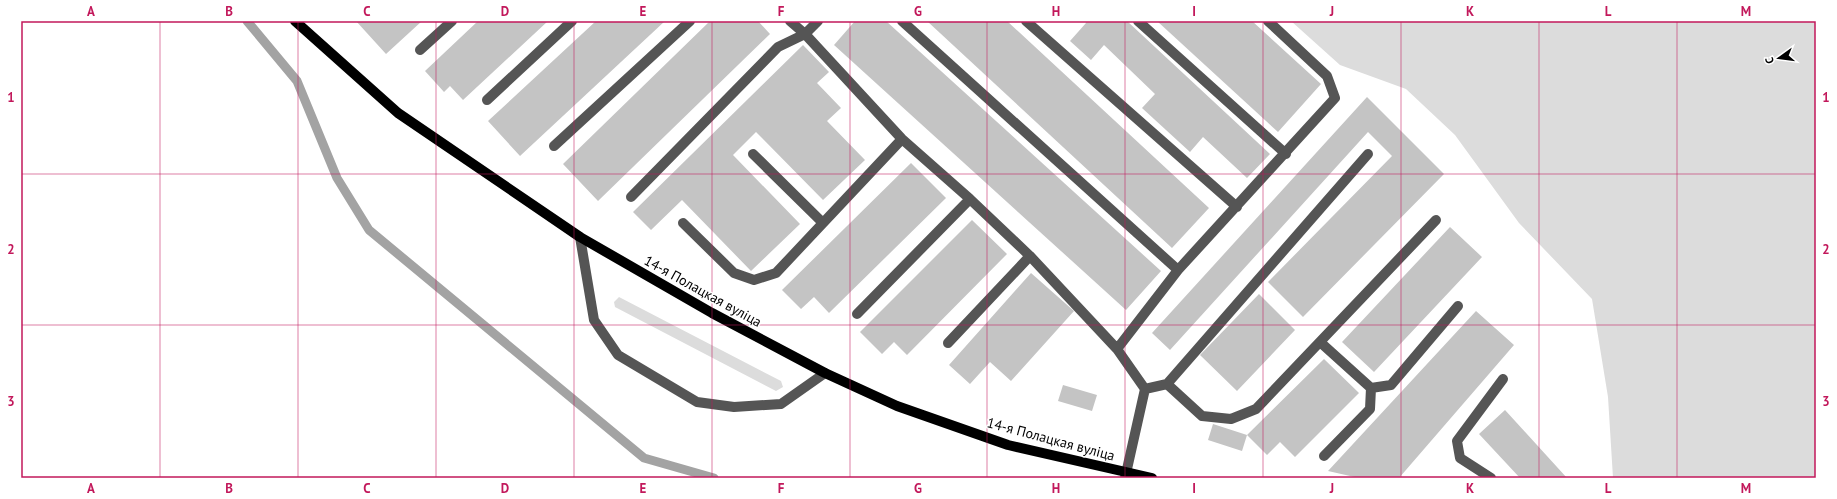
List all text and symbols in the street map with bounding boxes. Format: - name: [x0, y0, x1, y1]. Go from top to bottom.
- text: A: [87, 3, 95, 20]
- text: B: [225, 3, 233, 20]
- text: C: [363, 3, 371, 20]
- text: D: [501, 3, 509, 20]
- text: E: [640, 3, 647, 20]
- text: F: [778, 3, 785, 20]
- text: G: [914, 3, 922, 20]
- text: H: [1052, 3, 1060, 20]
- text: I: [1192, 3, 1196, 20]
- text: J: [1329, 3, 1334, 20]
- text: K: [1466, 3, 1474, 20]
- text: L: [1605, 3, 1612, 20]
- text: M: [1741, 3, 1751, 20]
- north arrow: [1759, 38, 1799, 78]
- text: С: [1762, 56, 1777, 65]
- text: 1: [7, 89, 15, 106]
- text: 1: [1822, 89, 1830, 106]
- text: 2: [7, 241, 15, 258]
- text: 2: [1822, 241, 1830, 258]
- street label: 14-я Полацкая вуліца: [641, 251, 765, 331]
- text: 3: [7, 393, 15, 410]
- text: 3: [1822, 393, 1830, 410]
- street label: 14-я Полацкая вуліца: [985, 413, 1117, 465]
- text: A: [87, 480, 95, 497]
- text: B: [225, 480, 233, 497]
- text: C: [363, 480, 371, 497]
- text: D: [501, 480, 509, 497]
- text: E: [640, 480, 647, 497]
- text: F: [778, 480, 785, 497]
- text: G: [914, 480, 922, 497]
- text: H: [1052, 480, 1060, 497]
- text: I: [1192, 480, 1196, 497]
- text: J: [1329, 480, 1334, 497]
- text: K: [1466, 480, 1474, 497]
- text: L: [1605, 480, 1612, 497]
- text: M: [1741, 480, 1751, 497]

